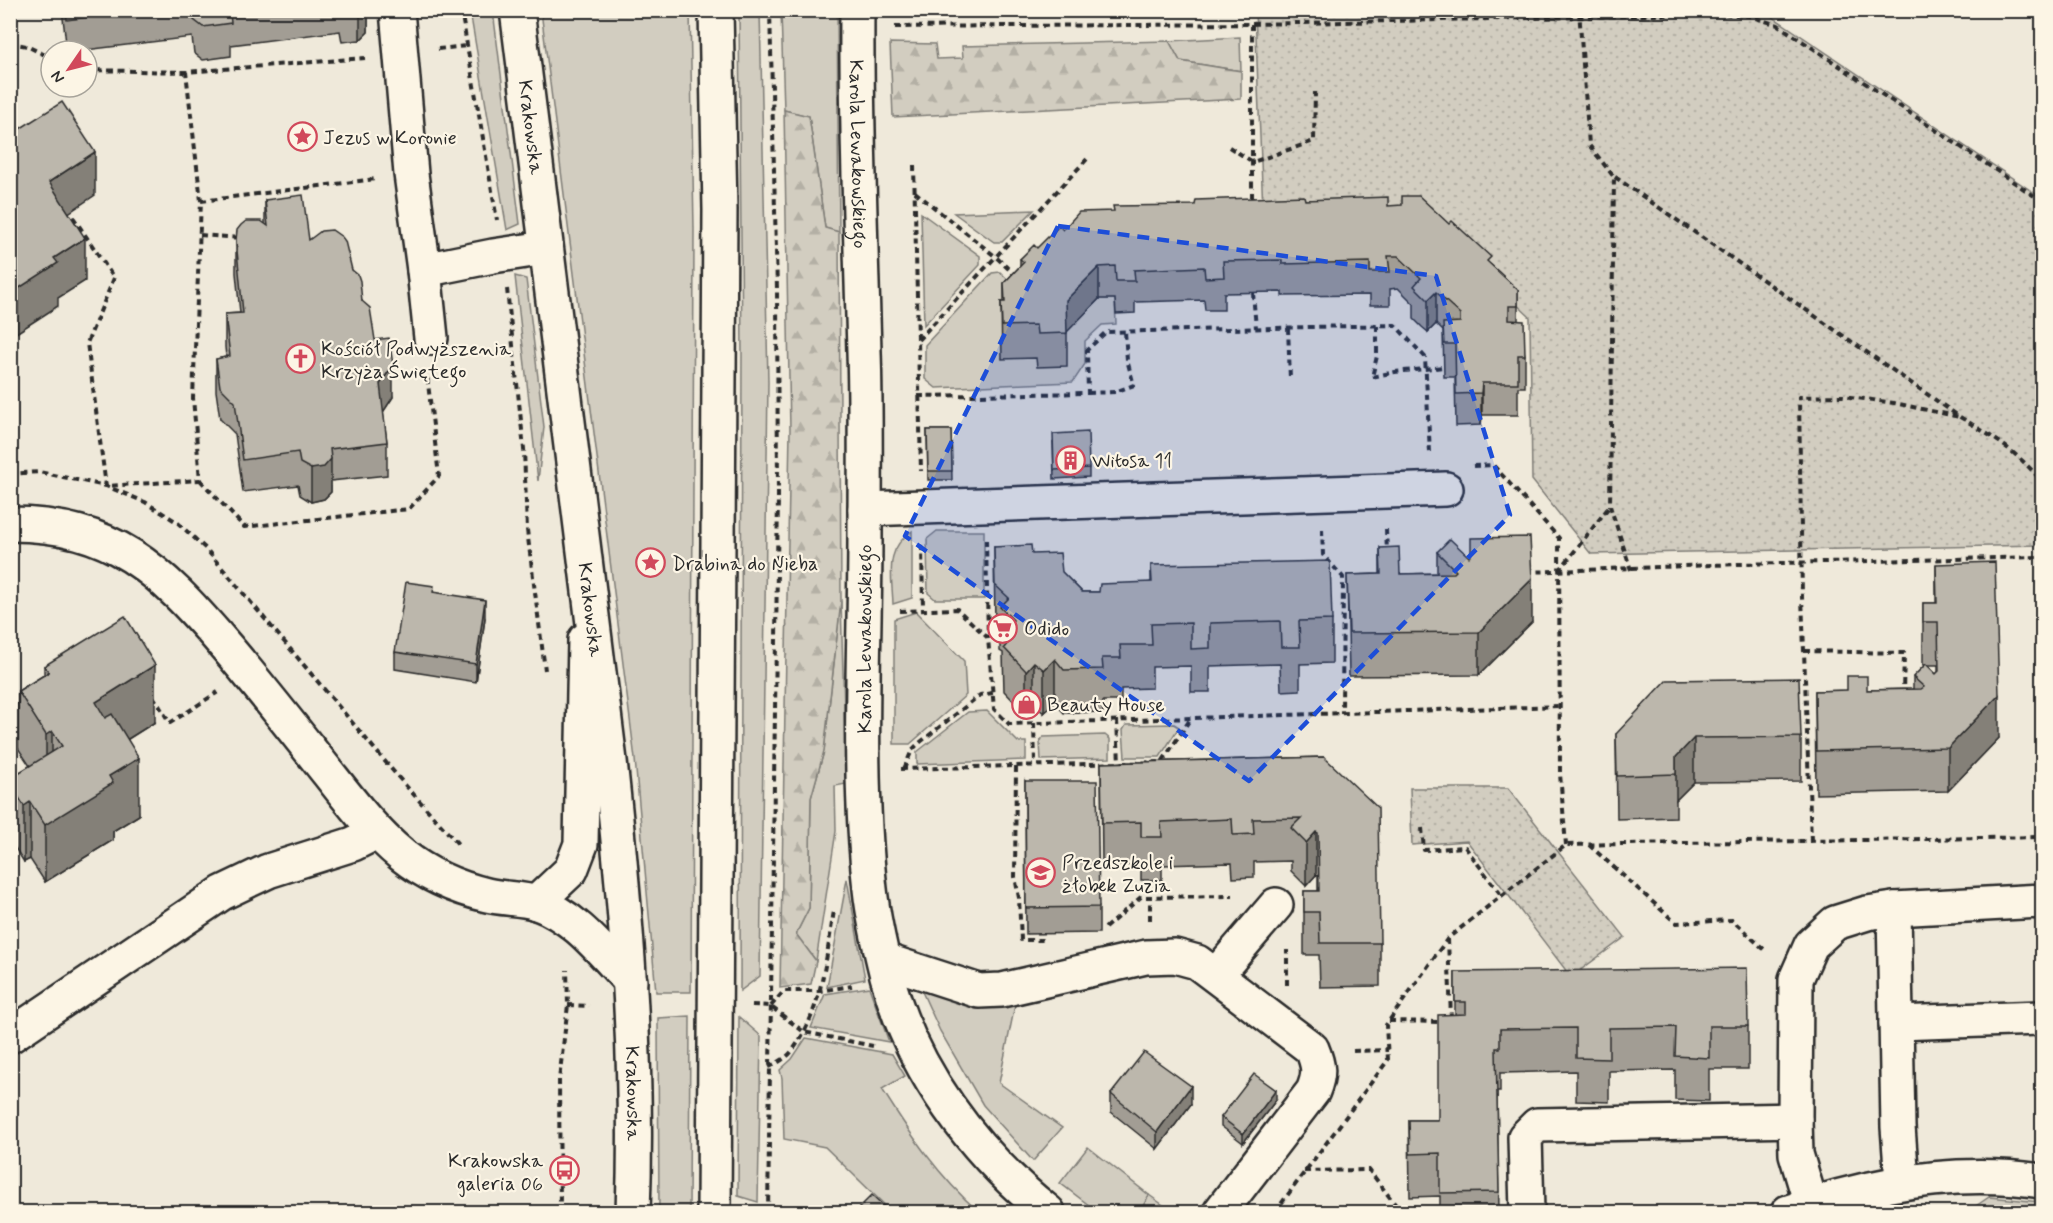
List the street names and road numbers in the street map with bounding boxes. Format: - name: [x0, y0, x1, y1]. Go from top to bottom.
- street label: Karola Lewakowskiego: [842, 59, 873, 249]
- street label: Krakowska: [511, 79, 549, 177]
- street label: Karola Lewakowskiego: [852, 544, 881, 734]
- street label: Krakowska: [571, 561, 609, 659]
- street label: Krakowska: [618, 1045, 646, 1142]

